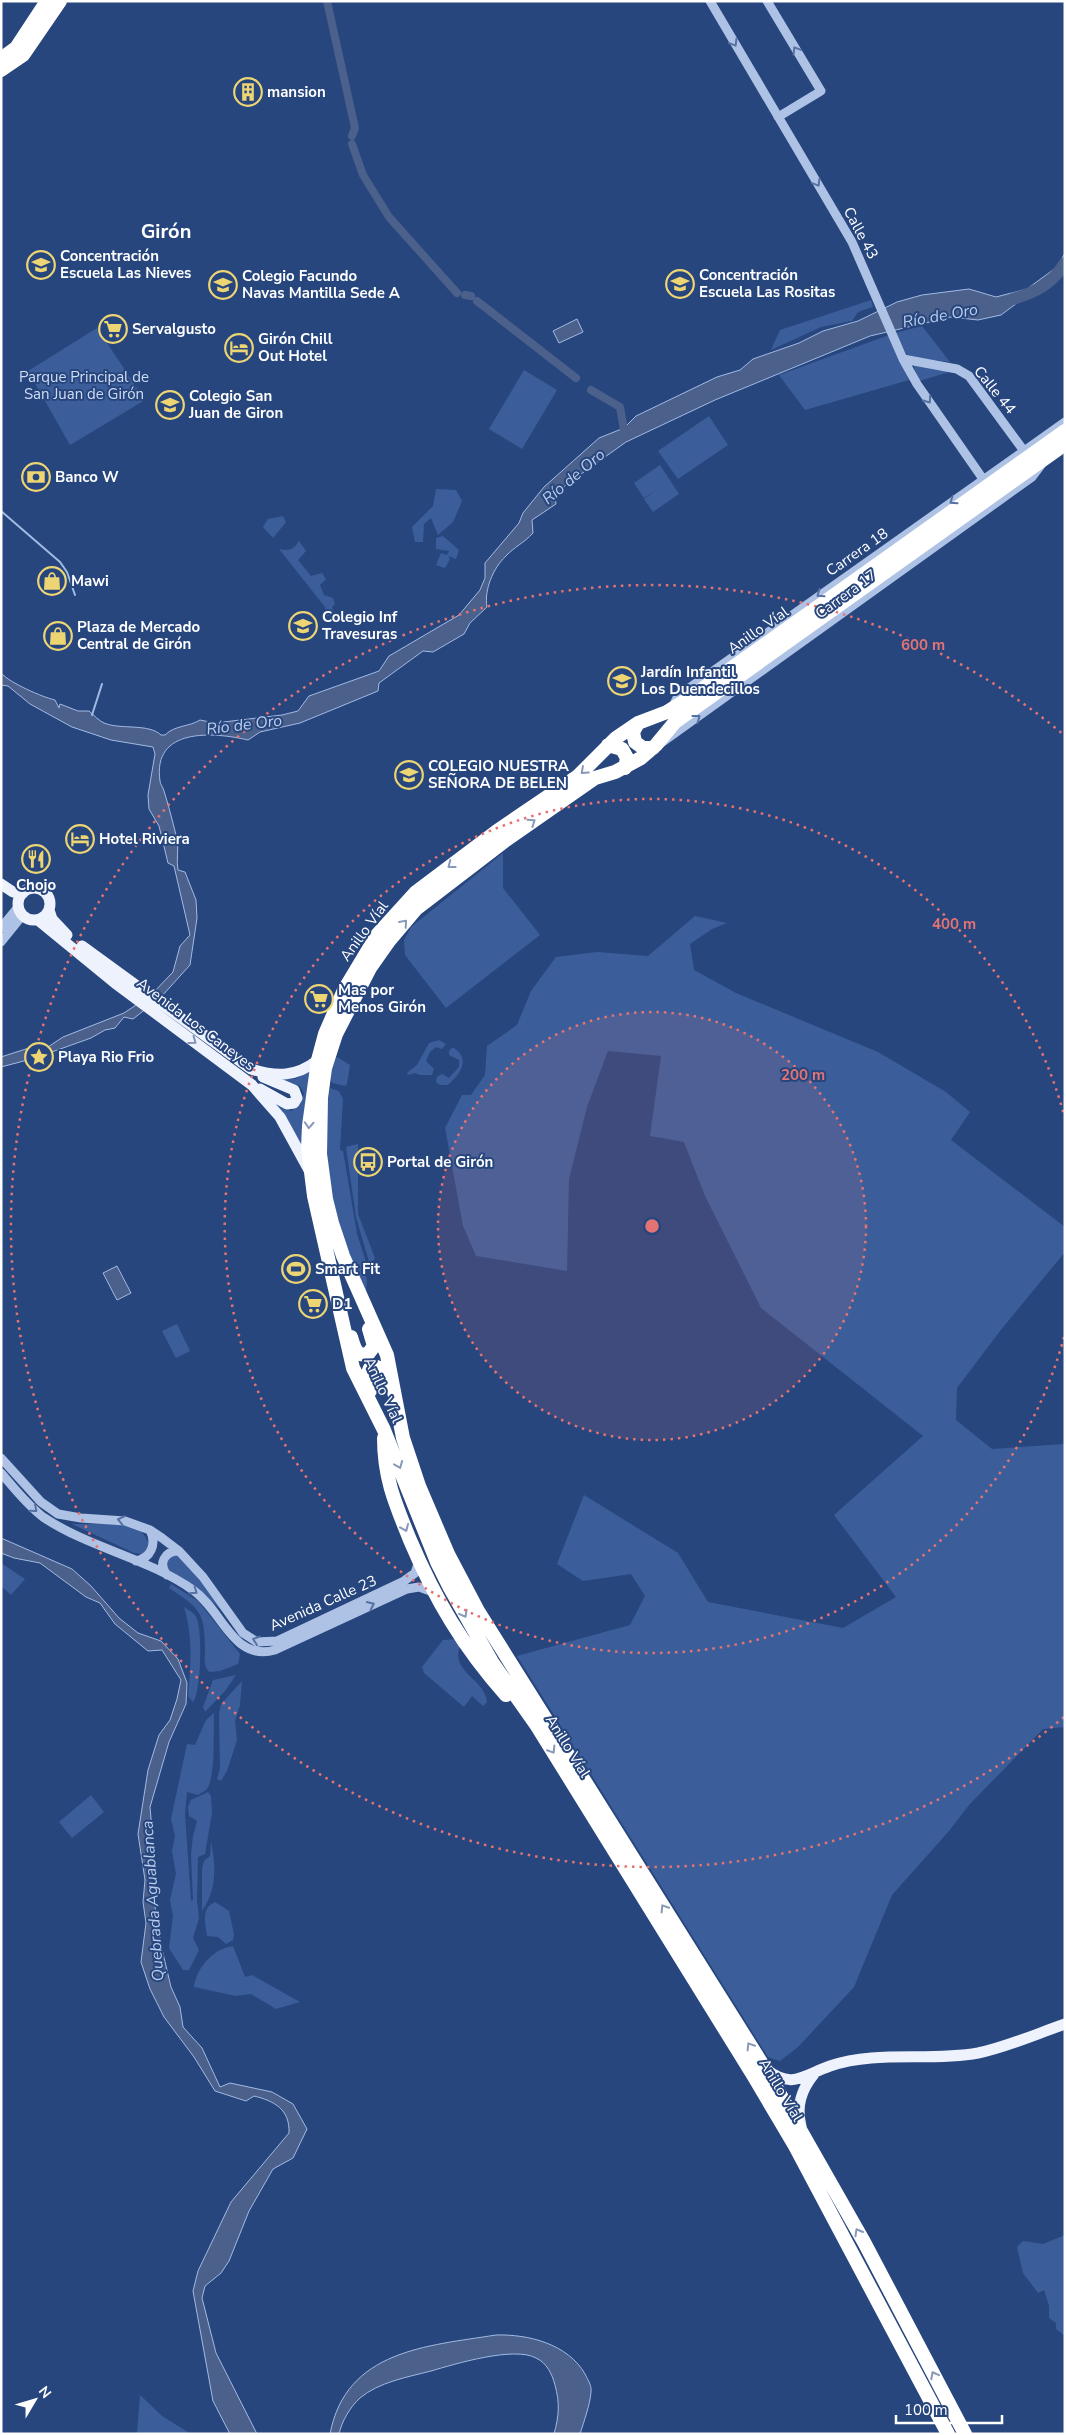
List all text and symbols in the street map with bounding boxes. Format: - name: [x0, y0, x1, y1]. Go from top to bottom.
- one-way arrow: [728, 38, 738, 47]
- one-way arrow: [793, 46, 803, 55]
- building icon: mansion: [233, 77, 263, 107]
- place label: mansion: [267, 82, 326, 102]
- one-way arrow: [811, 177, 821, 186]
- street label: Calle 43: [839, 203, 883, 263]
- district label: Girón: [141, 218, 191, 245]
- place label: Concentración Escuela Las Nieves: [60, 246, 191, 283]
- school or university icon: Concentración Escuela Las Nieves: [26, 250, 56, 280]
- place label: Concentración Escuela Las Rositas: [699, 265, 835, 302]
- place label: Colegio Facundo Navas Mantilla Sede A: [242, 266, 401, 303]
- school or university icon: Concentración Escuela Las Rositas: [665, 269, 695, 299]
- school or university icon: Colegio Facundo Navas Mantilla Sede A: [208, 270, 238, 300]
- water label: Río de Oro: [901, 299, 980, 333]
- supermarket icon: Servalgusto: [98, 314, 128, 344]
- place label: Servalgusto: [132, 319, 216, 339]
- place label: Girón Chill Out Hotel: [258, 329, 333, 366]
- hotel icon: Girón Chill Out Hotel: [224, 333, 254, 363]
- street label: Calle 44: [969, 362, 1021, 418]
- park label: Parque Principal de San Juan de Girón: [19, 367, 149, 404]
- place label: Colegio San Juan de Giron: [188, 386, 283, 423]
- school or university icon: Colegio San Juan de Giron: [155, 390, 185, 420]
- one-way arrow: [922, 395, 931, 404]
- water label: Río de Oro: [537, 444, 610, 510]
- bank icon: Banco W: [21, 462, 51, 492]
- place label: Banco W: [55, 467, 119, 487]
- one-way arrow: [950, 495, 959, 503]
- street label: Carrera 18: [822, 523, 892, 581]
- street label: Carrera 17: [811, 565, 881, 623]
- shop icon: Mawi: [37, 566, 67, 596]
- place label: Mawi: [71, 571, 109, 591]
- one-way arrow: [817, 588, 826, 597]
- street label: Anillo Víal: [724, 601, 793, 658]
- place label: Colegio Inf Travesuras: [322, 607, 398, 644]
- school or university icon: Colegio Inf Travesuras: [288, 611, 318, 641]
- place label: Plaza de Mercado Central de Girón: [77, 617, 200, 654]
- shop icon: Plaza de Mercado Central de Girón: [43, 621, 73, 651]
- text: 600 m: [901, 635, 945, 655]
- place label: Jardín Infantil Los Duendecillos: [640, 662, 760, 699]
- school or university icon: Jardín Infantil Los Duendecillos: [607, 666, 637, 696]
- water label: Río de Oro: [205, 709, 283, 741]
- one-way arrow: [691, 716, 700, 724]
- place label: COLEGIO NUESTRA SEÑORA DE BELEN: [428, 756, 570, 793]
- school or university icon: COLEGIO NUESTRA SEÑORA DE BELEN: [394, 760, 424, 790]
- one-way arrow: [580, 765, 589, 774]
- one-way arrow: [526, 819, 535, 828]
- hotel icon: Hotel Riviera: [65, 824, 95, 854]
- place label: Hotel Riviera: [99, 829, 190, 849]
- restaurant icon: Chojo: [21, 844, 51, 874]
- one-way arrow: [447, 859, 457, 868]
- place label: Chojo: [16, 875, 56, 895]
- street label: Anillo Víal: [335, 896, 393, 965]
- text: 400 m: [932, 914, 976, 934]
- one-way arrow: [399, 919, 408, 928]
- street label: Avenida Los Caneyes: [133, 973, 259, 1075]
- place label: Mas por Menos Girón: [338, 980, 426, 1017]
- supermarket icon: Mas por Menos Girón: [304, 984, 334, 1014]
- one-way arrow: [187, 1036, 196, 1044]
- place icon: Playa Rio Frio: [24, 1042, 54, 1072]
- place label: Playa Rio Frio: [58, 1047, 154, 1067]
- text: 200 m: [781, 1065, 825, 1085]
- one-way arrow: [304, 1122, 315, 1130]
- bus stop icon: Portal de Girón: [353, 1147, 383, 1177]
- place label: Portal de Girón: [387, 1152, 493, 1172]
- centre of rings: [643, 1217, 661, 1235]
- sports icon: Smart Fit: [281, 1254, 311, 1284]
- place label: Smart Fit: [315, 1259, 380, 1279]
- supermarket icon: D1: [298, 1289, 328, 1319]
- place label: D1: [332, 1294, 352, 1314]
- street label: Anillo Víal: [359, 1354, 407, 1427]
- one-way arrow: [392, 1460, 403, 1469]
- one-way arrow: [28, 1503, 37, 1512]
- one-way arrow: [117, 1516, 126, 1526]
- one-way arrow: [399, 1523, 409, 1532]
- street label: Avenida Calle 23: [266, 1570, 380, 1636]
- one-way arrow: [188, 1585, 198, 1594]
- one-way arrow: [366, 1601, 375, 1612]
- one-way arrow: [457, 1609, 467, 1618]
- one-way arrow: [252, 1636, 261, 1646]
- street label: Anillo Víal: [541, 1711, 595, 1782]
- one-way arrow: [545, 1745, 555, 1754]
- water label: Quebrada Aguablanca: [136, 1820, 170, 1982]
- one-way arrow: [661, 1904, 670, 1913]
- one-way arrow: [747, 2042, 756, 2051]
- street label: Anillo Víal: [754, 2055, 808, 2126]
- one-way arrow: [854, 2228, 864, 2237]
- one-way arrow: [930, 2371, 940, 2380]
- north arrow: [10, 2375, 60, 2425]
- text: N: [34, 2382, 56, 2402]
- scale bar: [896, 2392, 1002, 2424]
- text: 100 m: [904, 2400, 948, 2420]

